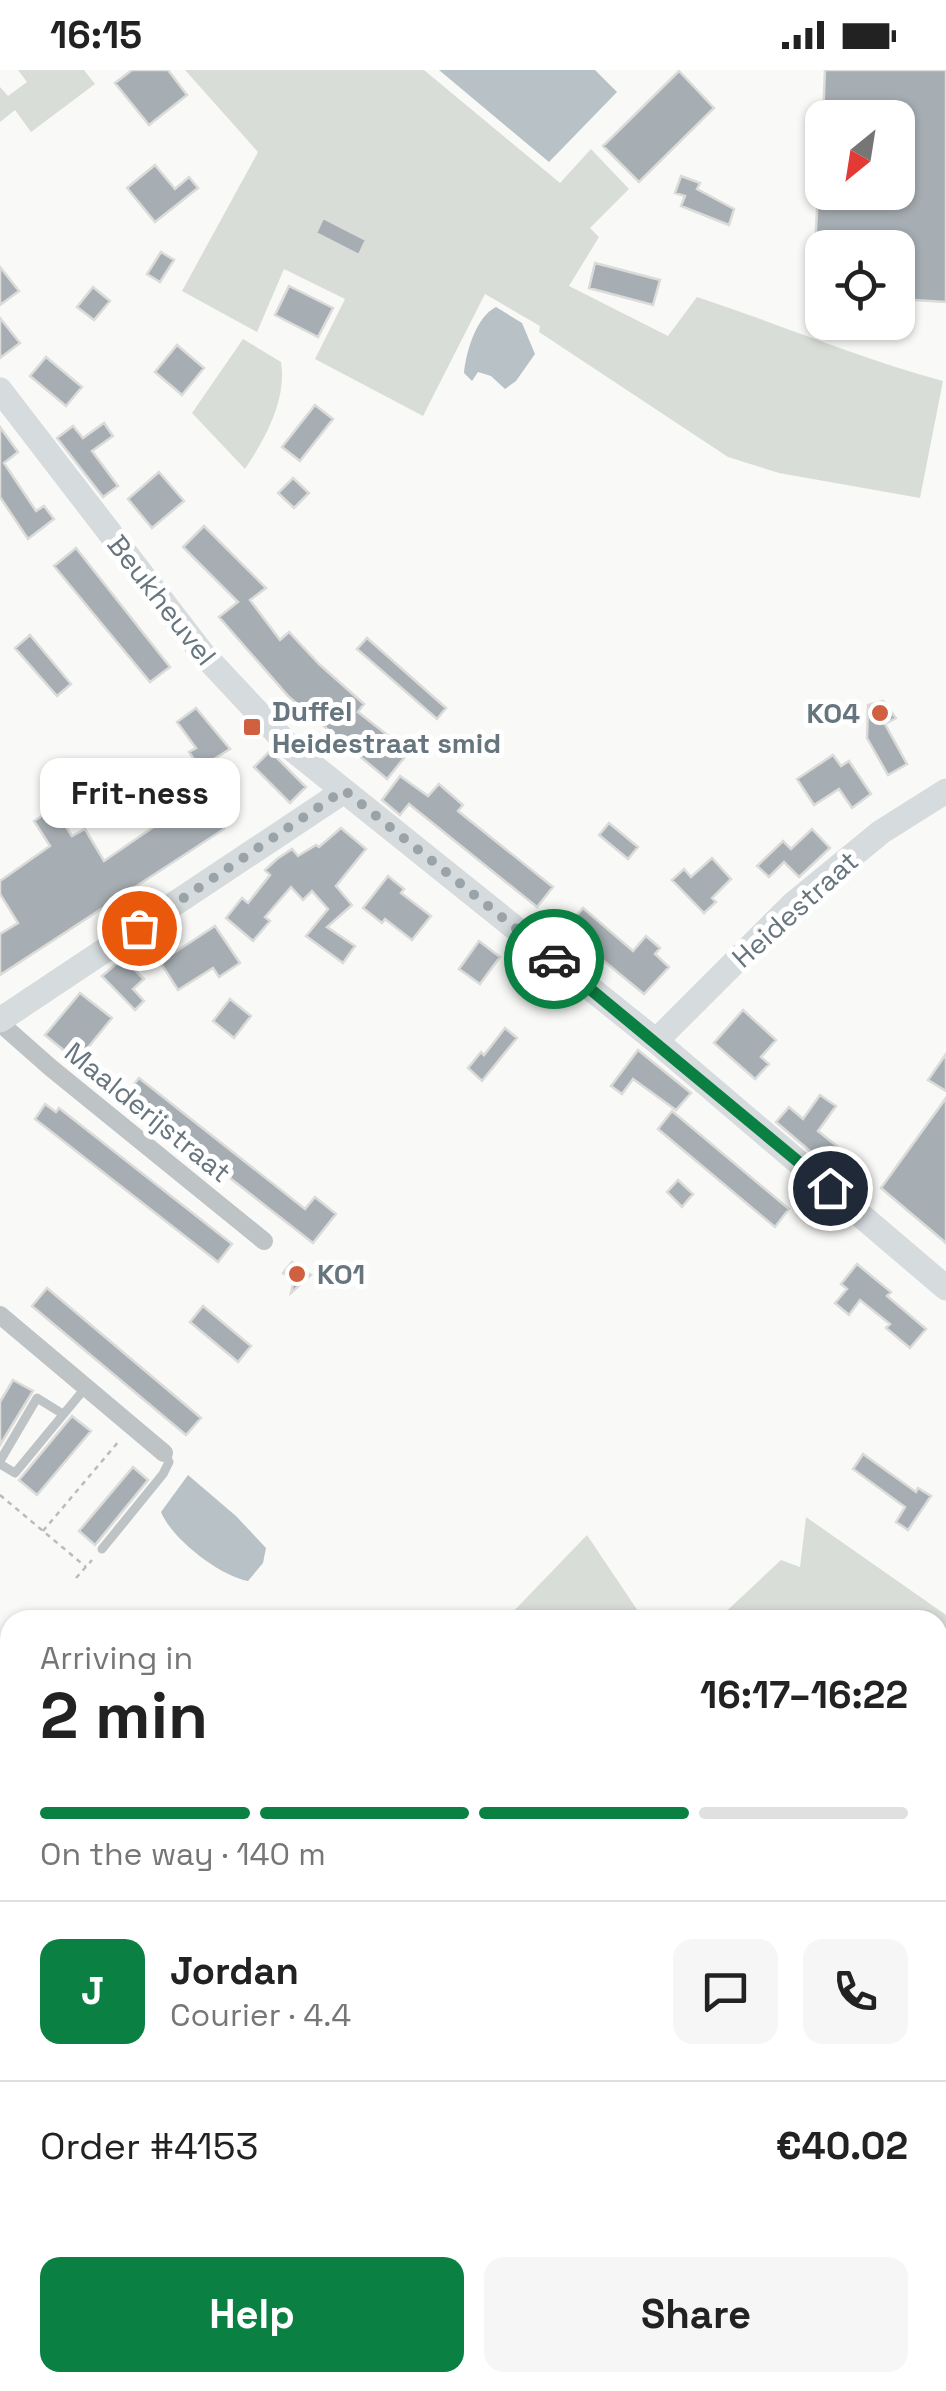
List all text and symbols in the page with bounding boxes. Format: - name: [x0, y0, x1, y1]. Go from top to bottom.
- text: 16:15: [50, 11, 142, 59]
- north arrow: [805, 100, 915, 210]
- map controls: [805, 100, 915, 340]
- button: locate: [805, 230, 915, 340]
- street label: Beukheuvel: [100, 527, 224, 673]
- place label: Duffel Heidestraat smid: [272, 693, 501, 761]
- place label: KO4: [807, 695, 860, 731]
- marker: KO4: [869, 702, 891, 724]
- marker: Duffel Heidestraat smid: [241, 716, 263, 738]
- callout: Frit-ness: [39, 758, 239, 828]
- text: Frit-ness: [71, 773, 209, 813]
- street label: Heidestraat: [724, 843, 866, 975]
- pin: [97, 886, 182, 971]
- icon: bag: [112, 901, 167, 956]
- courier: [504, 909, 604, 1009]
- icon: car: [527, 932, 582, 987]
- street label: Maalderijstraat: [57, 1034, 239, 1190]
- pin: [788, 1146, 873, 1231]
- icon: home: [803, 1161, 858, 1216]
- place label: KO1: [317, 1256, 365, 1292]
- marker: KO1: [286, 1263, 308, 1285]
- text: Arriving in: [40, 1638, 193, 1678]
- text: 16:17–16:22: [700, 1671, 908, 1719]
- text: 2 min: [40, 1674, 208, 1757]
- text: On the way · 140 m: [40, 1834, 326, 1874]
- button: chat: [673, 1939, 778, 2044]
- button: phone: [803, 1939, 908, 2044]
- text: Jordan: [170, 1947, 299, 1995]
- text: J: [81, 1967, 104, 2015]
- text: Courier · 4.4: [170, 1995, 351, 2035]
- text: Order #4153: [40, 2122, 258, 2170]
- text: €40.02: [776, 2122, 908, 2170]
- button: Help: [40, 2257, 464, 2372]
- button: Share: [484, 2257, 908, 2372]

